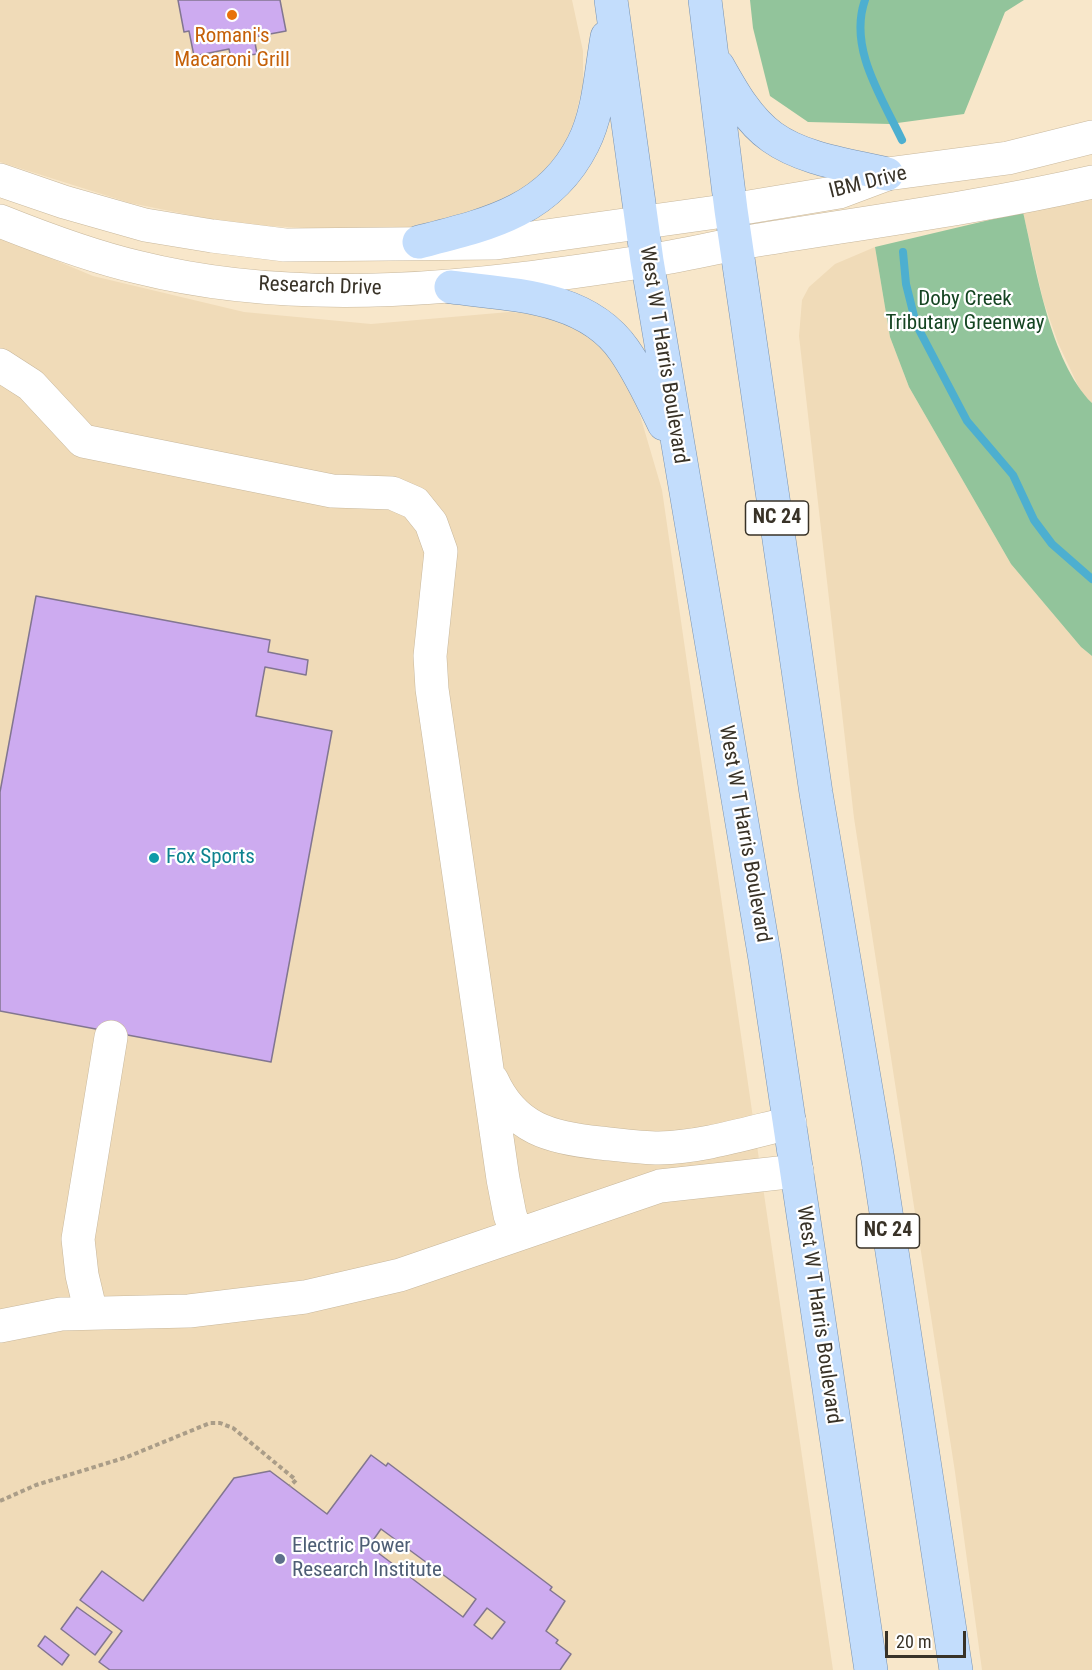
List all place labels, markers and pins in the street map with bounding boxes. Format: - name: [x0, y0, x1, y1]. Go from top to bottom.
- marker: Romani's Macaroni Grill: [225, 8, 239, 22]
- place label: Romani's Macaroni Grill: [174, 24, 290, 74]
- place label: Fox Sports: [166, 845, 255, 871]
- marker: Fox Sports: [147, 851, 161, 865]
- place label: Electric Power Research Institute: [292, 1534, 442, 1584]
- marker: Electric Power Research Institute: [273, 1552, 287, 1566]

